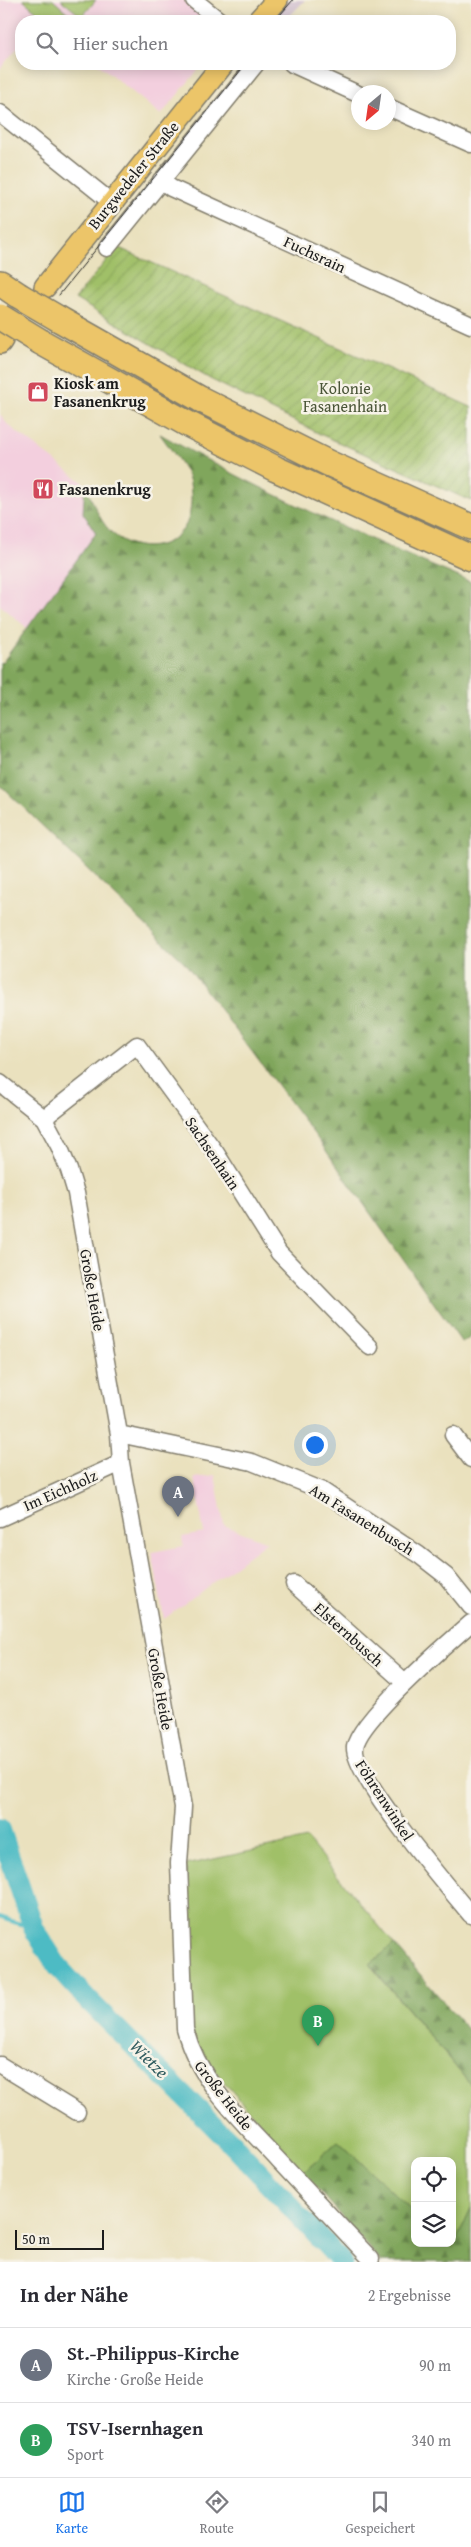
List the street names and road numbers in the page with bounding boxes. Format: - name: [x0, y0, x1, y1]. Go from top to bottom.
- street label: Burgwedeler Straße: [82, 116, 184, 234]
- street label: Fuchsrain: [280, 229, 350, 279]
- street label: Sachsenhain: [180, 1111, 246, 1195]
- street label: Große Heide: [74, 1247, 112, 1333]
- street label: Im Eichholz: [19, 1463, 101, 1517]
- street label: Am Fasanenbusch: [305, 1477, 419, 1561]
- street label: Elsternbusch: [309, 1596, 389, 1672]
- street label: Große Heide: [142, 1646, 180, 1732]
- street label: Föhrenwinkel: [350, 1755, 421, 1846]
- street label: Große Heide: [189, 2055, 259, 2135]

